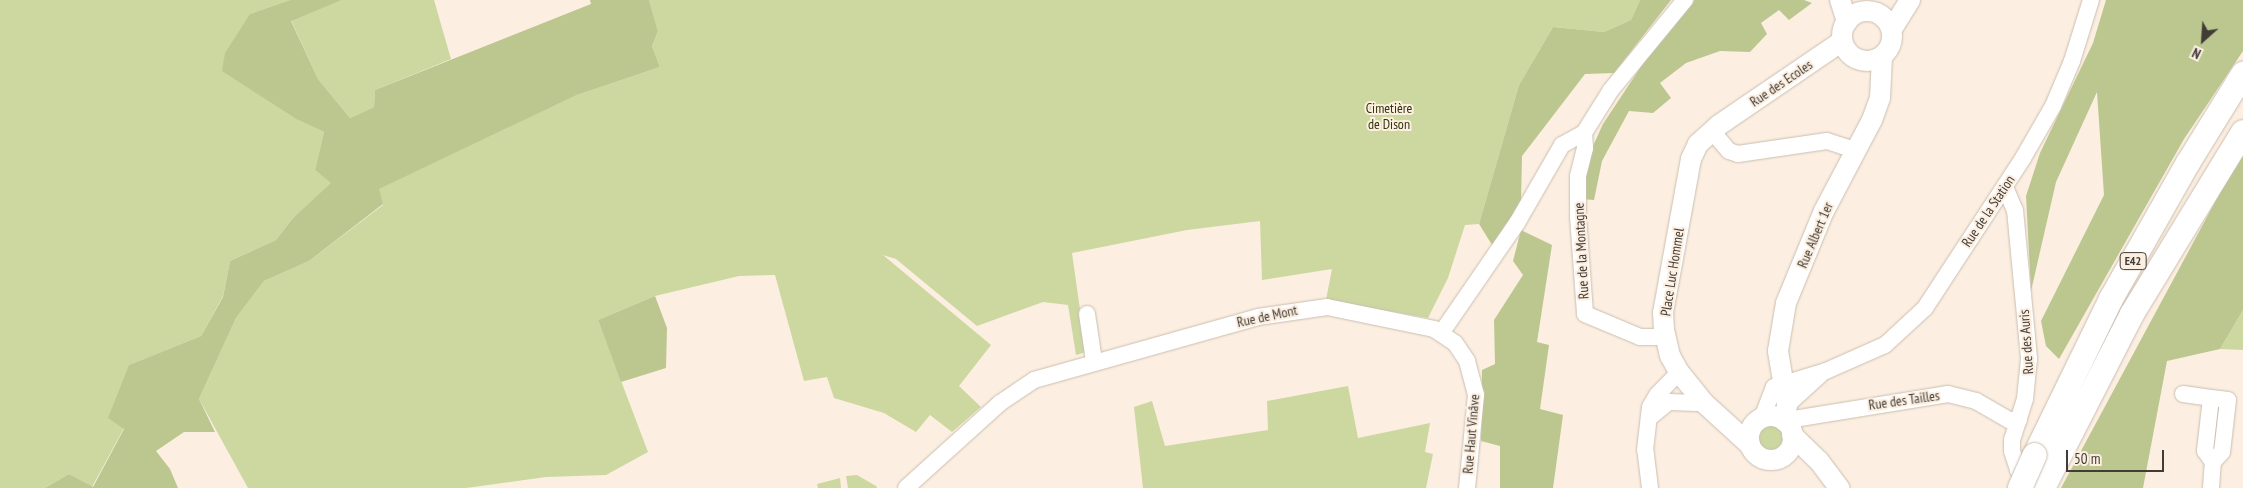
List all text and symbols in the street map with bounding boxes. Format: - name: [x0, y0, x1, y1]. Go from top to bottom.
- north arrow: [2178, 15, 2228, 65]
- text: N: [2189, 44, 2204, 63]
- street label: Rue des Ecoles: [1747, 56, 1815, 110]
- park label: Cimetière de Dison: [1366, 100, 1412, 132]
- street label: Rue de la Station: [1958, 172, 2018, 250]
- street label: Rue Albert 1er: [1794, 199, 1836, 271]
- street label: Rue de la Montagne: [1570, 202, 1592, 300]
- street label: Place Luc Hommel: [1657, 227, 1687, 317]
- road number: E42: [2119, 252, 2147, 270]
- street label: Rue de Mont: [1235, 301, 1299, 331]
- street label: Rue des Auris: [2015, 309, 2037, 375]
- street label: Rue des Tailles: [1867, 387, 1941, 413]
- street label: Rue Haut Vinâve: [1459, 393, 1483, 475]
- scale bar: [2068, 440, 2166, 472]
- text: 50 m: [2074, 449, 2100, 468]

